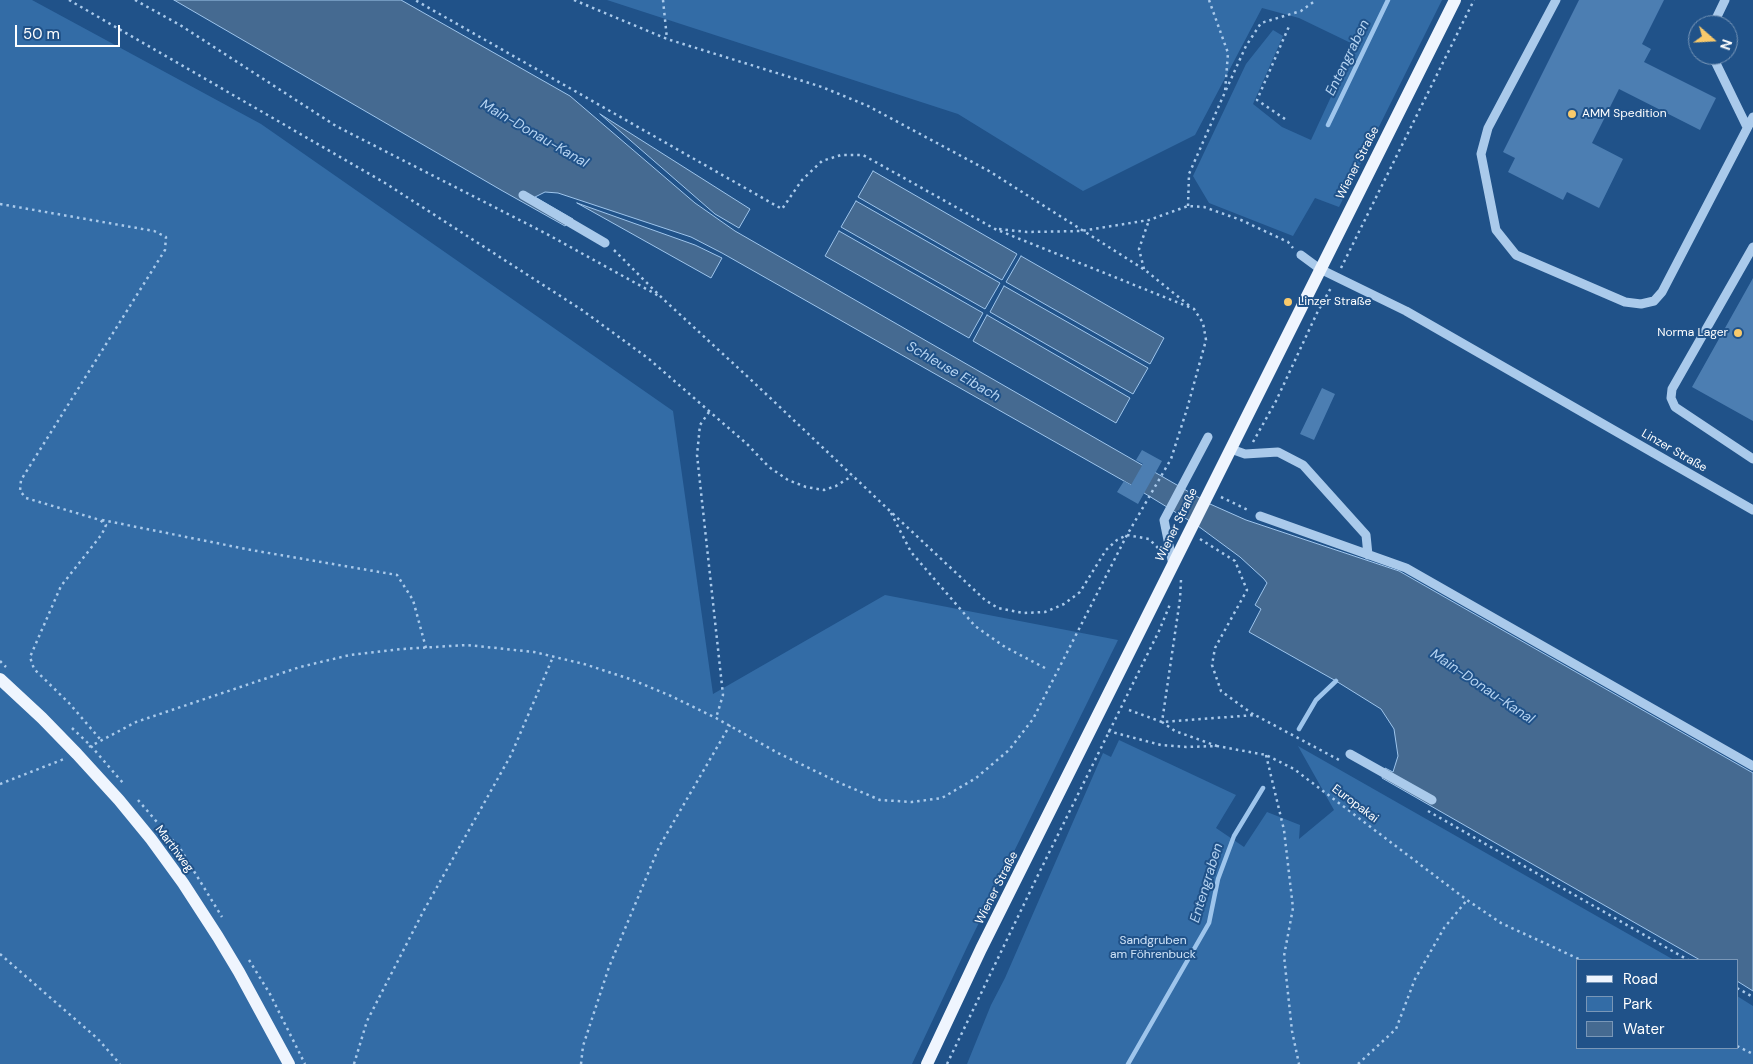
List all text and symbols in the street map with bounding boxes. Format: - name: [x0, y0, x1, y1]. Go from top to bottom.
- scale bar: [18, 15, 122, 47]
- north arrow: [1688, 15, 1738, 65]
- water label: Entengraben: [1322, 17, 1374, 99]
- text: 50 m: [23, 24, 60, 44]
- text: N: [1716, 37, 1736, 52]
- water label: Main-Donau-Kanal: [477, 96, 591, 172]
- place label: AMM Spedition: [1582, 107, 1667, 121]
- marker: AMM Spedition: [1566, 108, 1578, 120]
- street label: Wiener Straße: [1333, 124, 1383, 202]
- place label: Linzer Straße: [1298, 295, 1371, 309]
- marker: Linzer Straße: [1282, 296, 1294, 308]
- place label: Norma Lager: [1657, 326, 1728, 340]
- marker: Norma Lager: [1732, 327, 1744, 339]
- water label: Schleuse Eibach: [903, 338, 1003, 406]
- street label: Linzer Straße: [1639, 426, 1709, 476]
- street label: Wiener Straße: [1153, 486, 1201, 564]
- water label: Main-Donau-Kanal: [1427, 646, 1537, 728]
- street label: Europakai: [1329, 782, 1381, 826]
- street label: Marthweg: [152, 823, 196, 875]
- water label: Entengraben: [1187, 841, 1227, 925]
- street label: Wiener Straße: [972, 849, 1022, 927]
- park label: Sandgruben am Föhrenbuck: [1110, 934, 1196, 962]
- legend: [1576, 959, 1738, 1049]
- text: Road: [1623, 969, 1658, 989]
- text: Park: [1623, 994, 1653, 1014]
- text: Water: [1623, 1019, 1664, 1039]

